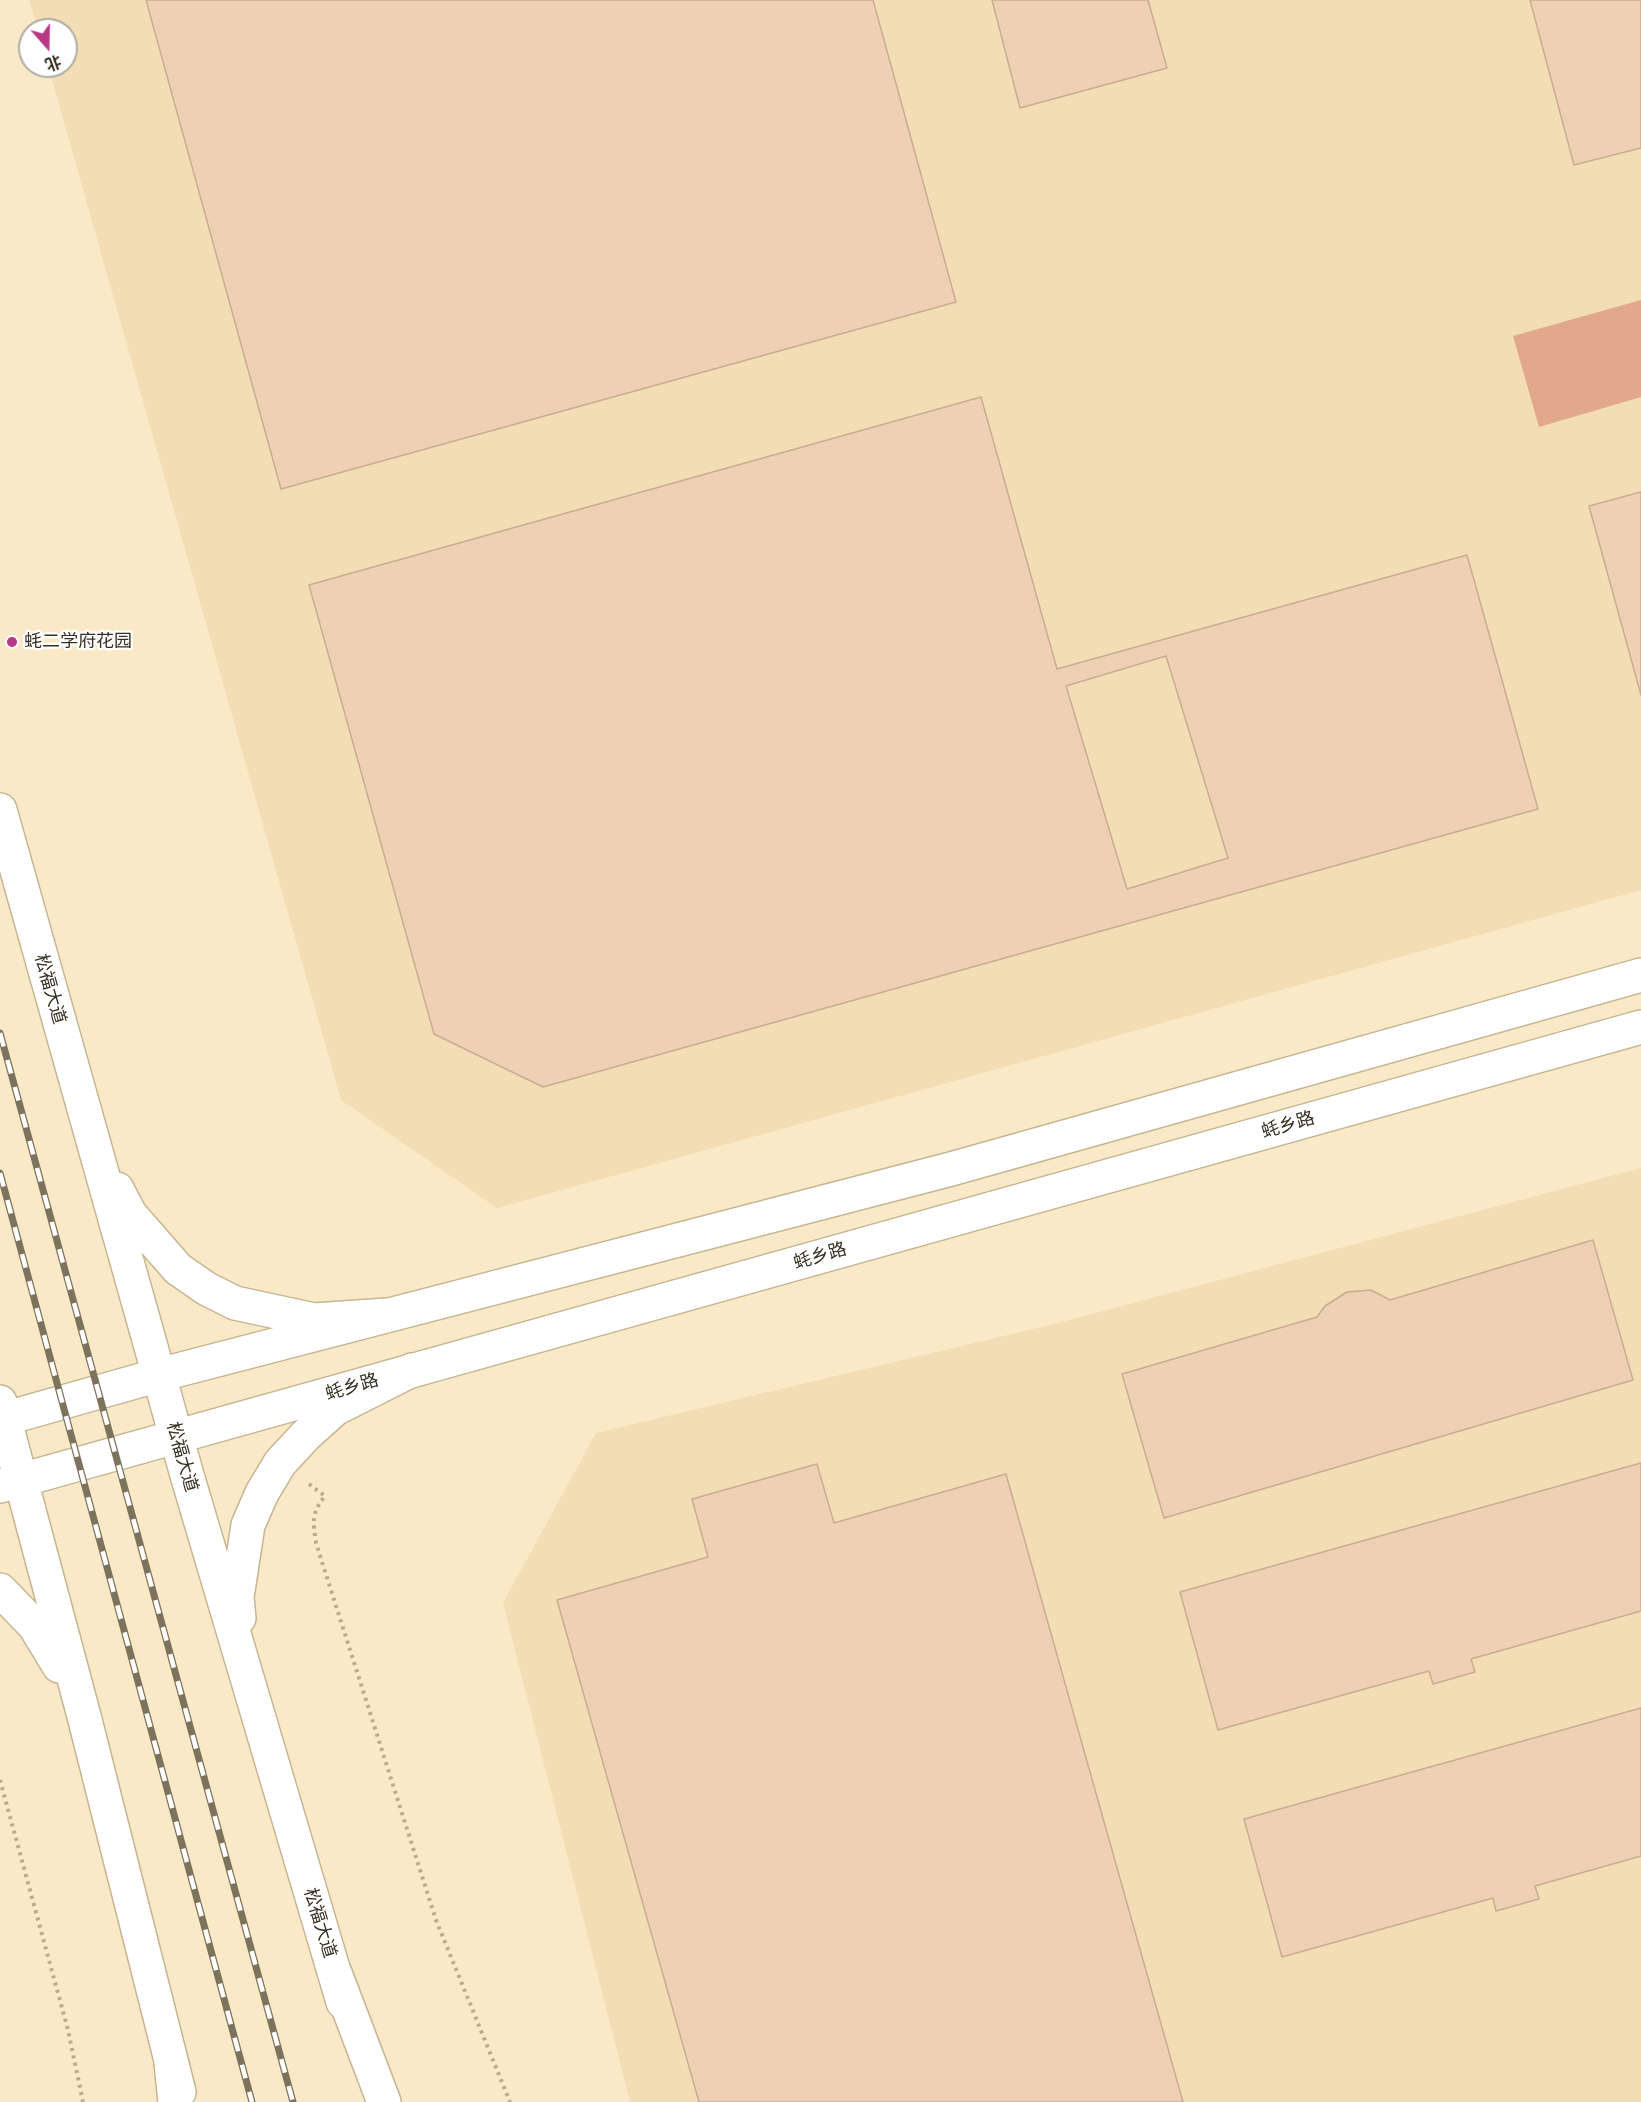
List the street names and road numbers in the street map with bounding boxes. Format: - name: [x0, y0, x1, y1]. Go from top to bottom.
- street label: 松福大道: [30, 951, 70, 1027]
- street label: 蚝乡路: [1259, 1107, 1317, 1143]
- street label: 蚝乡路: [791, 1238, 849, 1274]
- street label: 蚝乡路: [323, 1369, 381, 1405]
- street label: 松福大道: [162, 1419, 202, 1495]
- street label: 松福大道: [299, 1885, 341, 1961]

